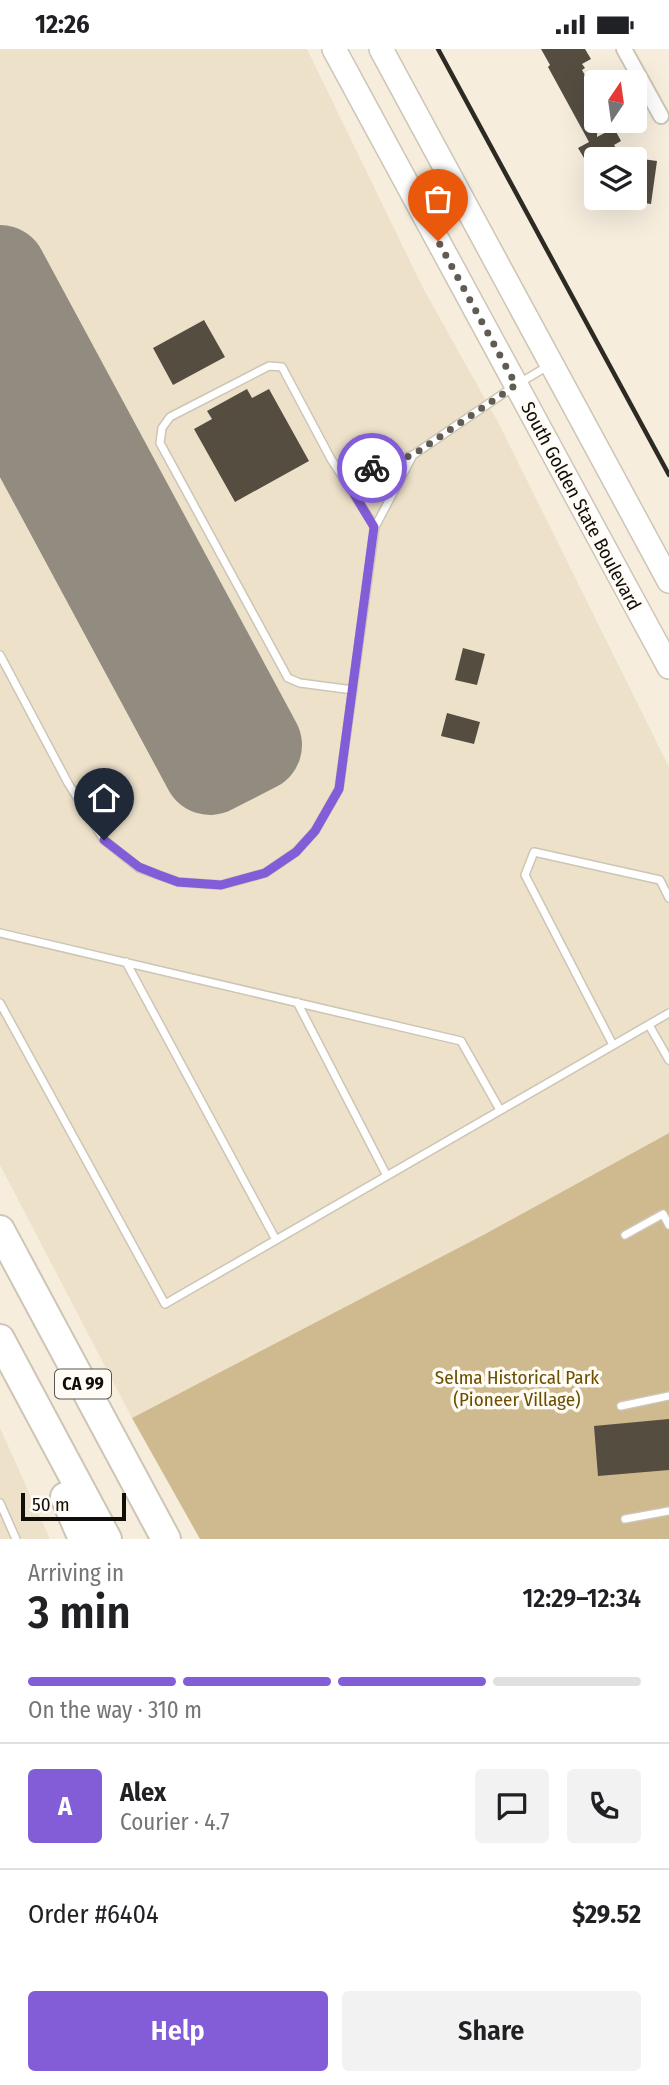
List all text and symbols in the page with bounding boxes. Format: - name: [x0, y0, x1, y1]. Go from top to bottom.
- text: 12:26: [35, 9, 90, 40]
- north arrow: [584, 70, 648, 133]
- map controls: [584, 70, 647, 210]
- button: layers: [584, 147, 647, 210]
- pin: [408, 169, 468, 241]
- icon: bag: [419, 180, 457, 218]
- street label: South Golden State Boulevard: [516, 398, 646, 614]
- courier: [337, 433, 407, 503]
- icon: bike: [353, 449, 391, 487]
- pin: [74, 768, 134, 840]
- icon: home: [85, 779, 123, 817]
- park label: Selma Historical Park (Pioneer Village): [435, 1366, 599, 1411]
- road number: CA 99: [55, 1369, 111, 1399]
- scale bar: [21, 1490, 126, 1522]
- text: 50 m: [32, 1493, 70, 1516]
- text: Arriving in: [28, 1559, 124, 1587]
- text: 12:29–12:34: [523, 1583, 641, 1614]
- text: 3 min: [28, 1585, 131, 1640]
- text: On the way · 310 m: [28, 1696, 202, 1724]
- button: chat: [475, 1769, 549, 1843]
- button: phone: [567, 1769, 641, 1843]
- text: Alex: [120, 1777, 166, 1808]
- text: A: [58, 1791, 72, 1822]
- text: Courier · 4.7: [120, 1808, 230, 1836]
- text: Order #6404: [28, 1899, 159, 1930]
- text: $29.52: [572, 1899, 641, 1930]
- button: Help: [28, 1991, 328, 2071]
- button: Share: [342, 1991, 641, 2071]

